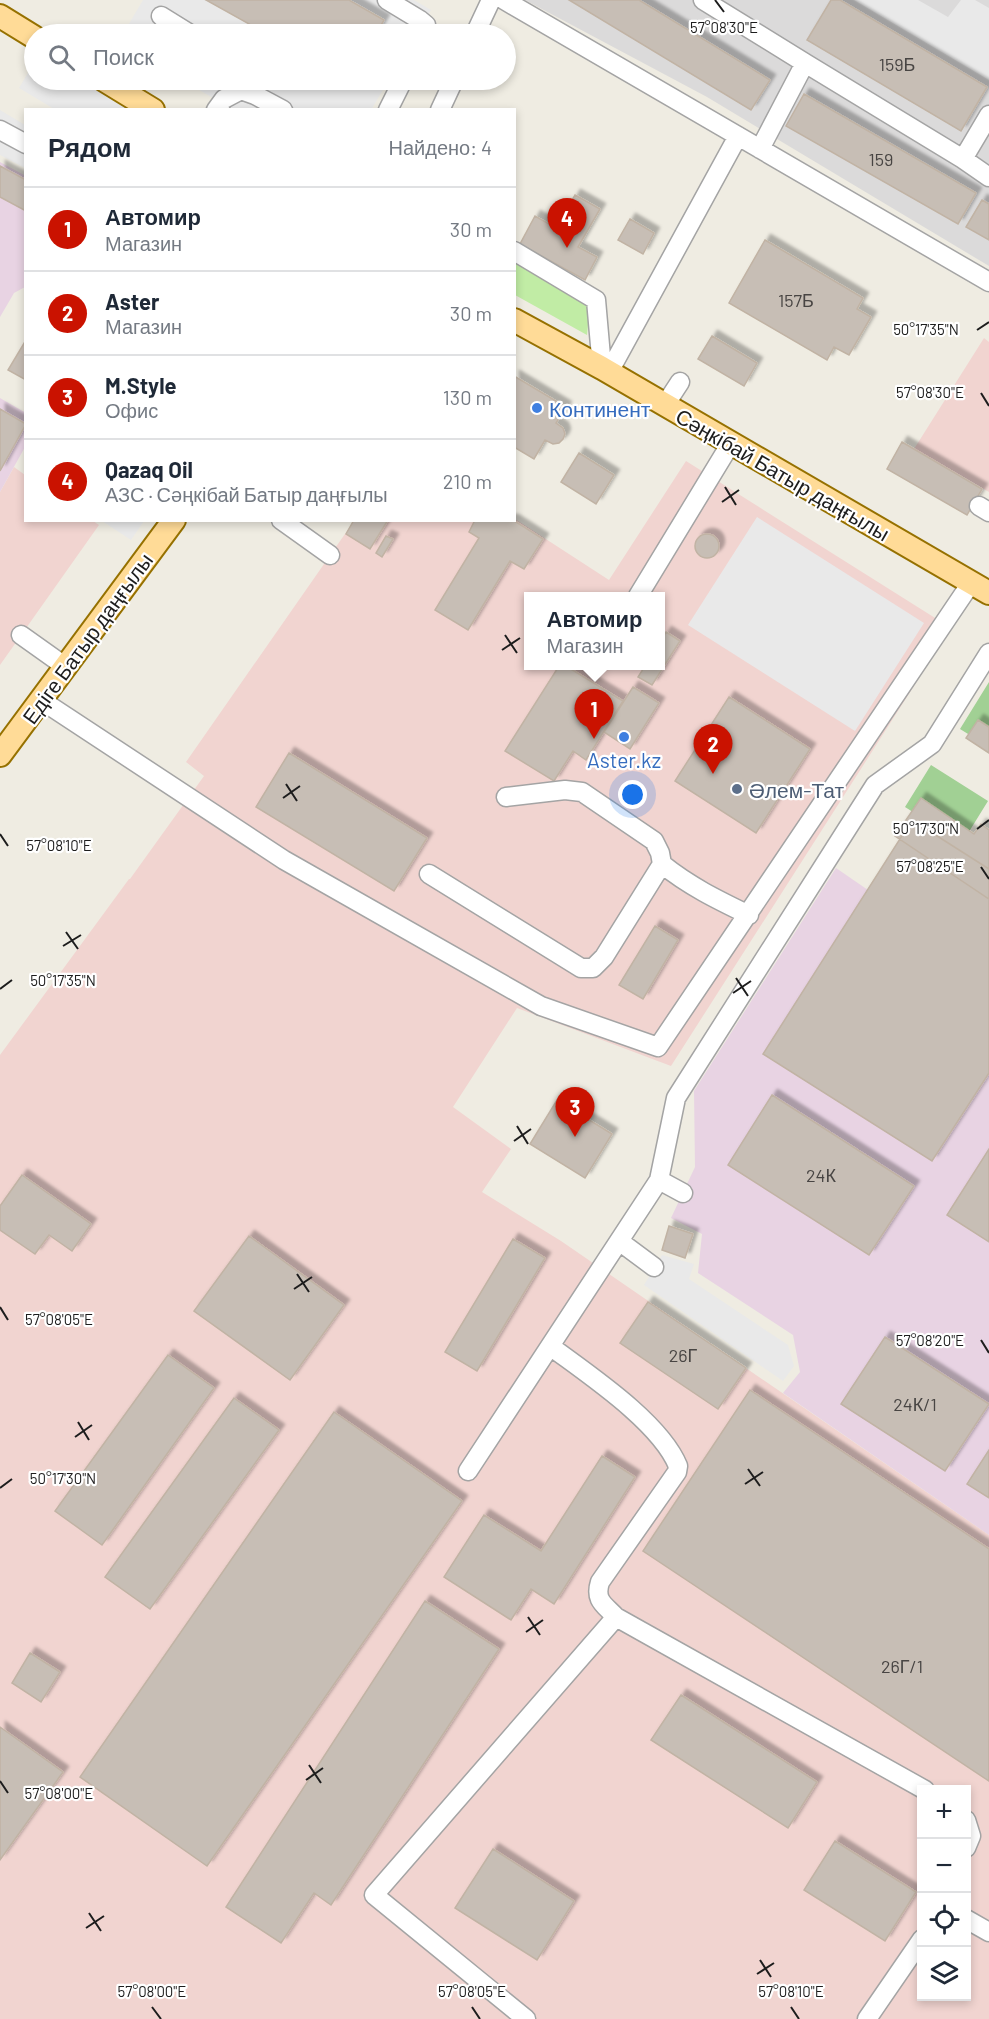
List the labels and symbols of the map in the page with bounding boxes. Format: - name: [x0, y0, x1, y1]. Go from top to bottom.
- text: 57°08'30"E: [690, 18, 758, 36]
- house number: 159Б: [879, 53, 915, 75]
- house number: 159: [869, 148, 893, 170]
- pin: 4: [548, 198, 586, 248]
- house number: 157Б: [778, 289, 814, 311]
- text: 50°17'35"N: [893, 320, 959, 338]
- text: 57°08'30"E: [896, 383, 964, 401]
- place label: Континент: [549, 396, 651, 421]
- marker: Континент: [530, 401, 544, 415]
- street label: Сәңкібай Батыр даңғылы: [672, 403, 894, 545]
- street label: Едіге Батыр даңғылы: [17, 548, 157, 728]
- pin: 1: [574, 690, 614, 739]
- pin: 2: [694, 724, 732, 774]
- marker: Aster.kz: [617, 730, 631, 744]
- place label: Aster.kz: [587, 747, 661, 772]
- place label: Әлем-Тат: [749, 777, 845, 802]
- your location: [618, 780, 647, 809]
- marker: Әлем-Тат: [730, 782, 744, 796]
- text: 50°17'30"N: [893, 819, 959, 837]
- text: 57°08'10"E: [26, 836, 92, 854]
- text: 57°08'25"E: [896, 857, 964, 875]
- text: 50°17'35"N: [30, 971, 96, 989]
- pin: 3: [556, 1088, 594, 1137]
- house number: 24К: [806, 1164, 837, 1186]
- text: 57°08'05"E: [25, 1310, 93, 1328]
- text: 57°08'20"E: [896, 1331, 964, 1349]
- house number: 26Г: [669, 1344, 698, 1366]
- house number: 24К/1: [893, 1393, 937, 1415]
- text: 50°17'30"N: [30, 1469, 96, 1487]
- house number: 26Г/1: [881, 1655, 923, 1677]
- text: 57°08'00"E: [25, 1784, 93, 1802]
- text: 57°08'00"E: [118, 1982, 186, 2000]
- text: 57°08'05"E: [438, 1982, 506, 2000]
- text: 57°08'10"E: [758, 1982, 824, 2000]

